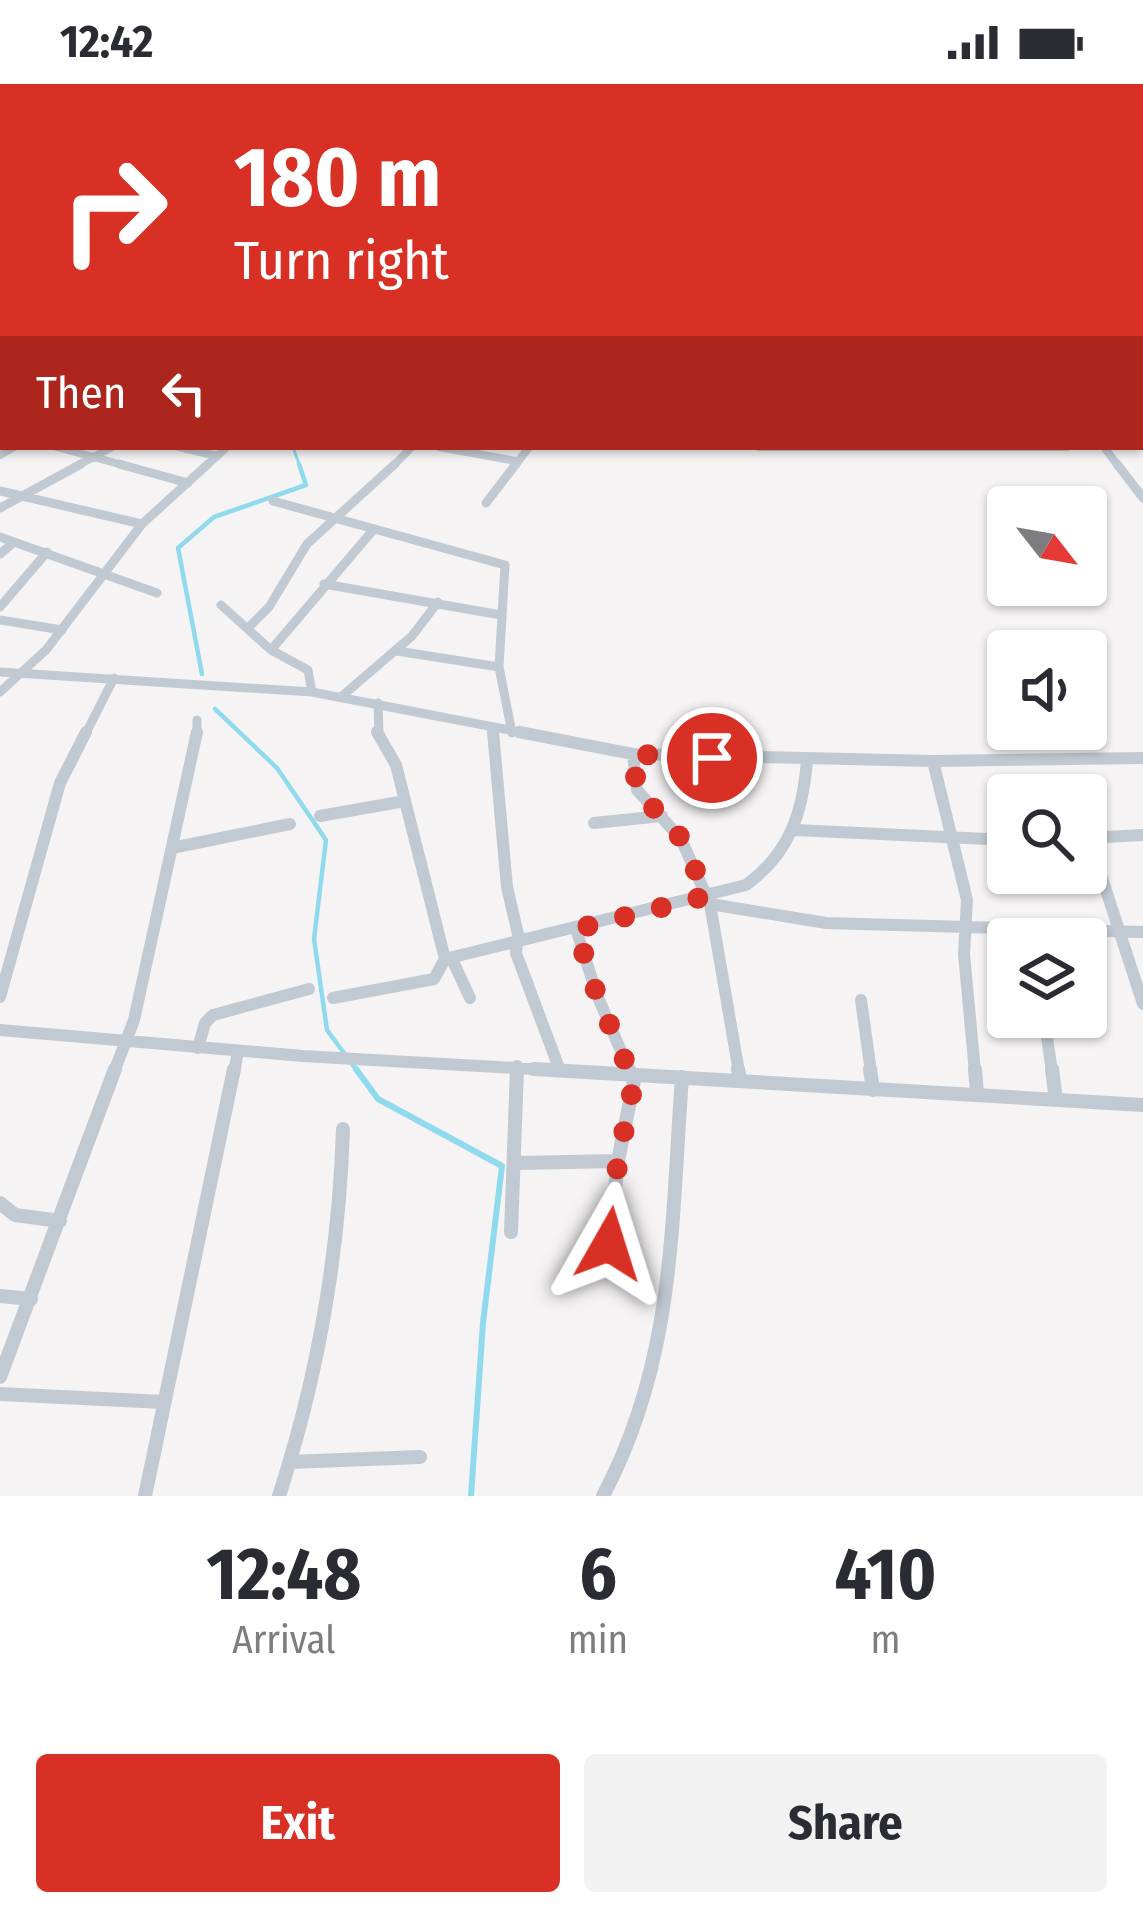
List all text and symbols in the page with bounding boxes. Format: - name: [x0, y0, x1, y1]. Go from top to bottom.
- text: 12:42: [60, 15, 153, 69]
- text: 180 m: [234, 127, 441, 228]
- icon: right: [36, 132, 192, 288]
- text: Turn right: [234, 229, 449, 293]
- icon: left: [151, 360, 217, 426]
- text: Then: [36, 366, 127, 420]
- north arrow: [987, 486, 1107, 606]
- map controls: [987, 486, 1107, 1038]
- button: sound: [987, 630, 1107, 750]
- pin: [661, 707, 763, 809]
- icon: arrive: [679, 725, 745, 791]
- button: search: [987, 774, 1107, 894]
- button: layers: [987, 918, 1107, 1038]
- position arrow: [546, 1181, 672, 1307]
- text: 12:48: [206, 1532, 361, 1618]
- text: 6: [579, 1532, 617, 1618]
- text: 410: [835, 1532, 937, 1618]
- text: Arrival: [232, 1617, 336, 1663]
- text: min: [568, 1617, 628, 1663]
- text: m: [871, 1617, 901, 1663]
- button: Exit: [36, 1754, 560, 1892]
- button: Share: [584, 1754, 1107, 1892]

